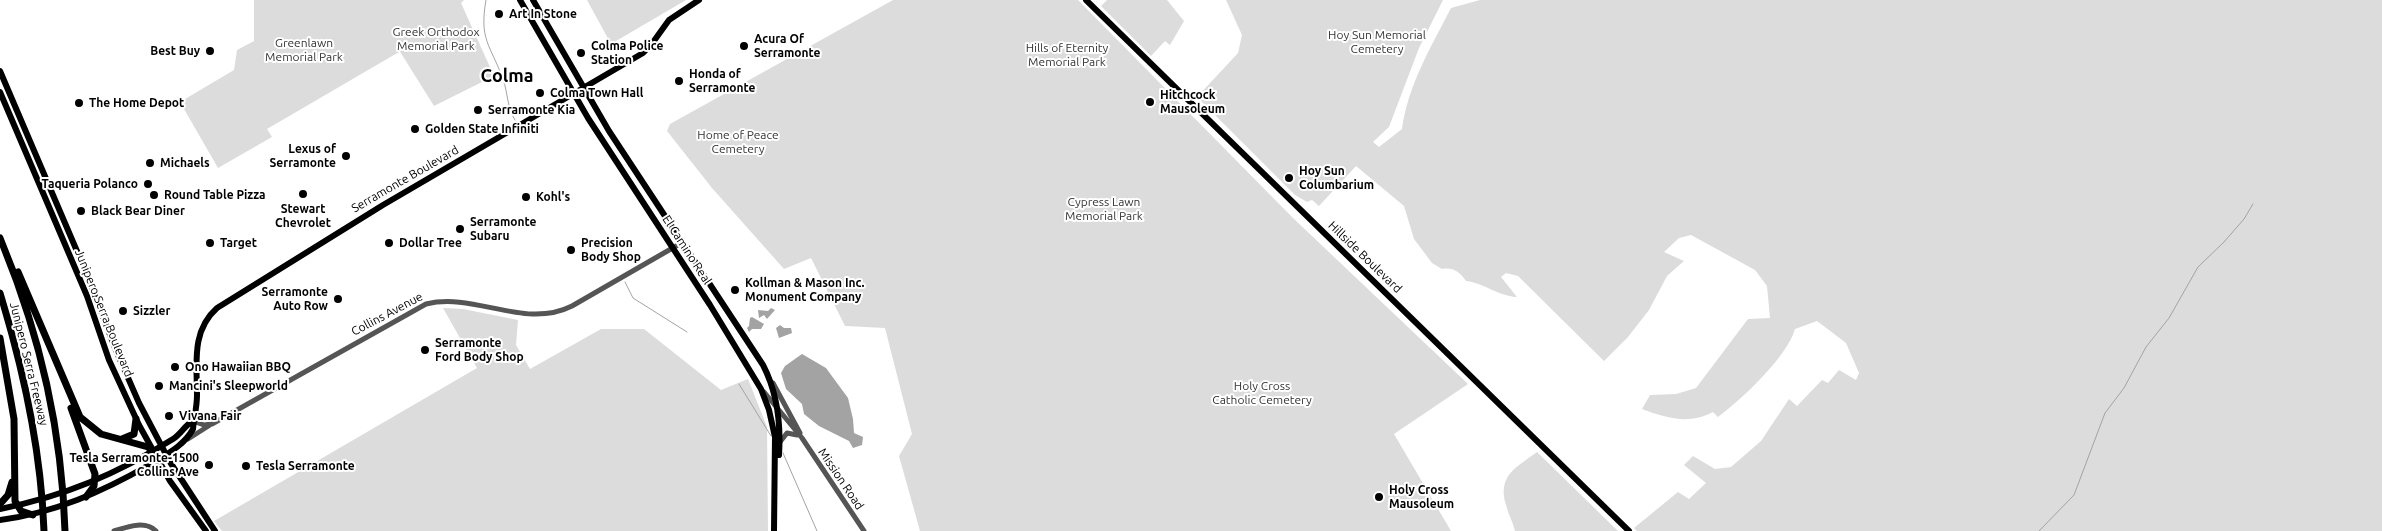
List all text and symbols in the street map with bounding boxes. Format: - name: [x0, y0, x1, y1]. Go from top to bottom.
- place label: Art In Stone: [509, 7, 577, 21]
- marker: Art In Stone: [493, 8, 505, 20]
- park label: Greek Orthodox Memorial Park: [393, 25, 479, 53]
- park label: Hoy Sun Memorial Cemetery: [1328, 28, 1426, 56]
- place label: Acura Of Serramonte: [754, 32, 821, 60]
- park label: Greenlawn Memorial Park: [265, 36, 343, 64]
- place label: Colma Police Station: [591, 39, 663, 67]
- marker: Acura Of Serramonte: [738, 40, 750, 52]
- park label: Hills of Eternity Memorial Park: [1026, 41, 1108, 69]
- place label: Best Buy: [150, 44, 200, 58]
- marker: Best Buy: [204, 45, 216, 57]
- marker: Colma Police Station: [575, 47, 587, 59]
- district label: Colma: [481, 65, 533, 87]
- place label: Honda of Serramonte: [689, 67, 756, 95]
- marker: Honda of Serramonte: [673, 75, 685, 87]
- place label: Colma Town Hall: [550, 86, 643, 100]
- marker: Colma Town Hall: [534, 87, 546, 99]
- place label: Hitchcock Mausoleum: [1160, 88, 1225, 116]
- place label: The Home Depot: [89, 96, 184, 110]
- marker: Hitchcock Mausoleum: [1144, 96, 1156, 108]
- marker: The Home Depot: [73, 97, 85, 109]
- place label: Serramonte Kia: [488, 103, 575, 117]
- marker: Serramonte Kia: [472, 104, 484, 116]
- place label: Golden State Infiniti: [425, 122, 539, 136]
- marker: Golden State Infiniti: [409, 123, 421, 135]
- park label: Home of Peace Cemetery: [697, 128, 779, 156]
- place label: Lexus of Serramonte: [269, 142, 336, 170]
- street label: Serramonte Boulevard: [349, 142, 461, 216]
- marker: Lexus of Serramonte: [340, 150, 352, 162]
- place label: Michaels: [160, 156, 210, 170]
- marker: Michaels: [144, 157, 156, 169]
- place label: Hoy Sun Columbarium: [1299, 164, 1374, 192]
- marker: Hoy Sun Columbarium: [1283, 172, 1295, 184]
- place label: Taqueria Polanco: [41, 177, 138, 191]
- marker: Taqueria Polanco: [142, 178, 154, 190]
- place label: Round Table Pizza: [164, 188, 266, 202]
- marker: Stewart Chevrolet: [297, 188, 309, 200]
- marker: Round Table Pizza: [148, 189, 160, 201]
- place label: Kohl's: [536, 190, 570, 204]
- marker: Kohl's: [520, 191, 532, 203]
- park label: Cypress Lawn Memorial Park: [1065, 195, 1143, 223]
- place label: Stewart Chevrolet: [275, 202, 331, 230]
- place label: Black Bear Diner: [91, 204, 185, 218]
- marker: Black Bear Diner: [75, 205, 87, 217]
- street label: El Camino Real: [659, 213, 715, 287]
- place label: Serramonte Subaru: [470, 215, 537, 243]
- street label: Hillside Boulevard: [1325, 218, 1405, 296]
- marker: Serramonte Subaru: [454, 223, 466, 235]
- place label: Target: [220, 236, 257, 250]
- place label: Dollar Tree: [399, 236, 462, 250]
- place label: Precision Body Shop: [581, 236, 641, 264]
- marker: Target: [204, 237, 216, 249]
- marker: Dollar Tree: [383, 237, 395, 249]
- marker: Precision Body Shop: [565, 244, 577, 256]
- street label: Junipero Serra Boulevard: [72, 247, 136, 379]
- place label: Kollman & Mason Inc. Monument Company: [745, 276, 865, 304]
- marker: Kollman & Mason Inc. Monument Company: [729, 284, 741, 296]
- place label: Serramonte Auto Row: [261, 285, 328, 313]
- street label: Collins Avenue: [349, 289, 425, 339]
- marker: Serramonte Auto Row: [332, 293, 344, 305]
- street label: Junipero Serra Freeway: [7, 301, 51, 427]
- place label: Sizzler: [133, 304, 170, 318]
- marker: Sizzler: [117, 305, 129, 317]
- place label: Serramonte Ford Body Shop: [435, 336, 524, 364]
- marker: Serramonte Ford Body Shop: [419, 344, 431, 356]
- place label: Ono Hawaiian BBQ: [185, 360, 291, 374]
- marker: Ono Hawaiian BBQ: [169, 361, 181, 373]
- place label: Mancini's Sleepworld: [169, 379, 288, 393]
- park label: Holy Cross Catholic Cemetery: [1212, 379, 1312, 407]
- marker: Mancini's Sleepworld: [153, 380, 165, 392]
- place label: Vivana Fair: [179, 409, 241, 423]
- marker: Vivana Fair: [163, 410, 175, 422]
- street label: Mission Road: [815, 446, 867, 512]
- place label: Tesla Serramonte-1500 Collins Ave: [69, 451, 199, 479]
- marker: Tesla Serramonte-1500 Collins Ave: [203, 459, 215, 471]
- place label: Tesla Serramonte: [256, 459, 355, 473]
- marker: Tesla Serramonte: [240, 460, 252, 472]
- place label: Holy Cross Mausoleum: [1389, 483, 1454, 511]
- marker: Holy Cross Mausoleum: [1373, 491, 1385, 503]

